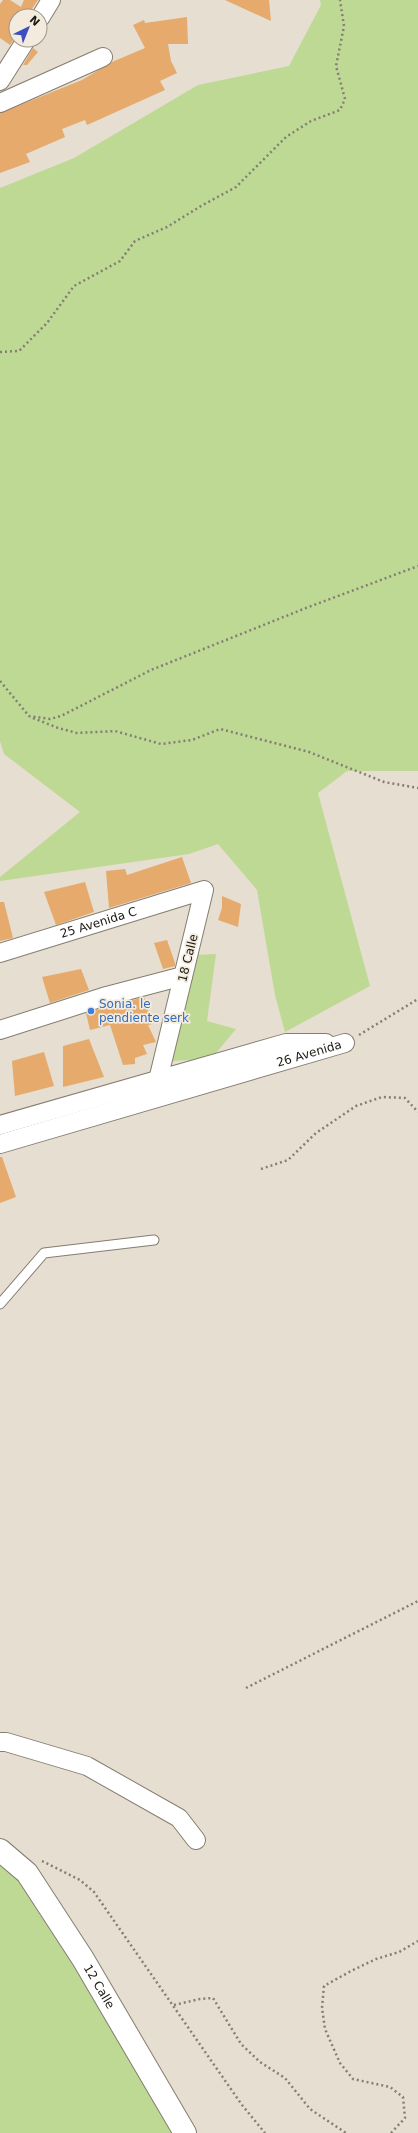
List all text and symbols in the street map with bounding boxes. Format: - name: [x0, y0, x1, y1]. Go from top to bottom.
- north arrow: [8, 8, 48, 48]
- text: N: [27, 13, 42, 29]
- street label: 25 Avenida C: [58, 904, 138, 941]
- street label: 18 Calle: [175, 933, 201, 983]
- place label: Sonia. le pendiente serk: [99, 997, 189, 1025]
- marker: Sonia. le pendiente serk: [86, 1006, 96, 1016]
- street label: 26 Avenida: [275, 1037, 343, 1070]
- street label: 12 Calle: [81, 1962, 118, 2011]

